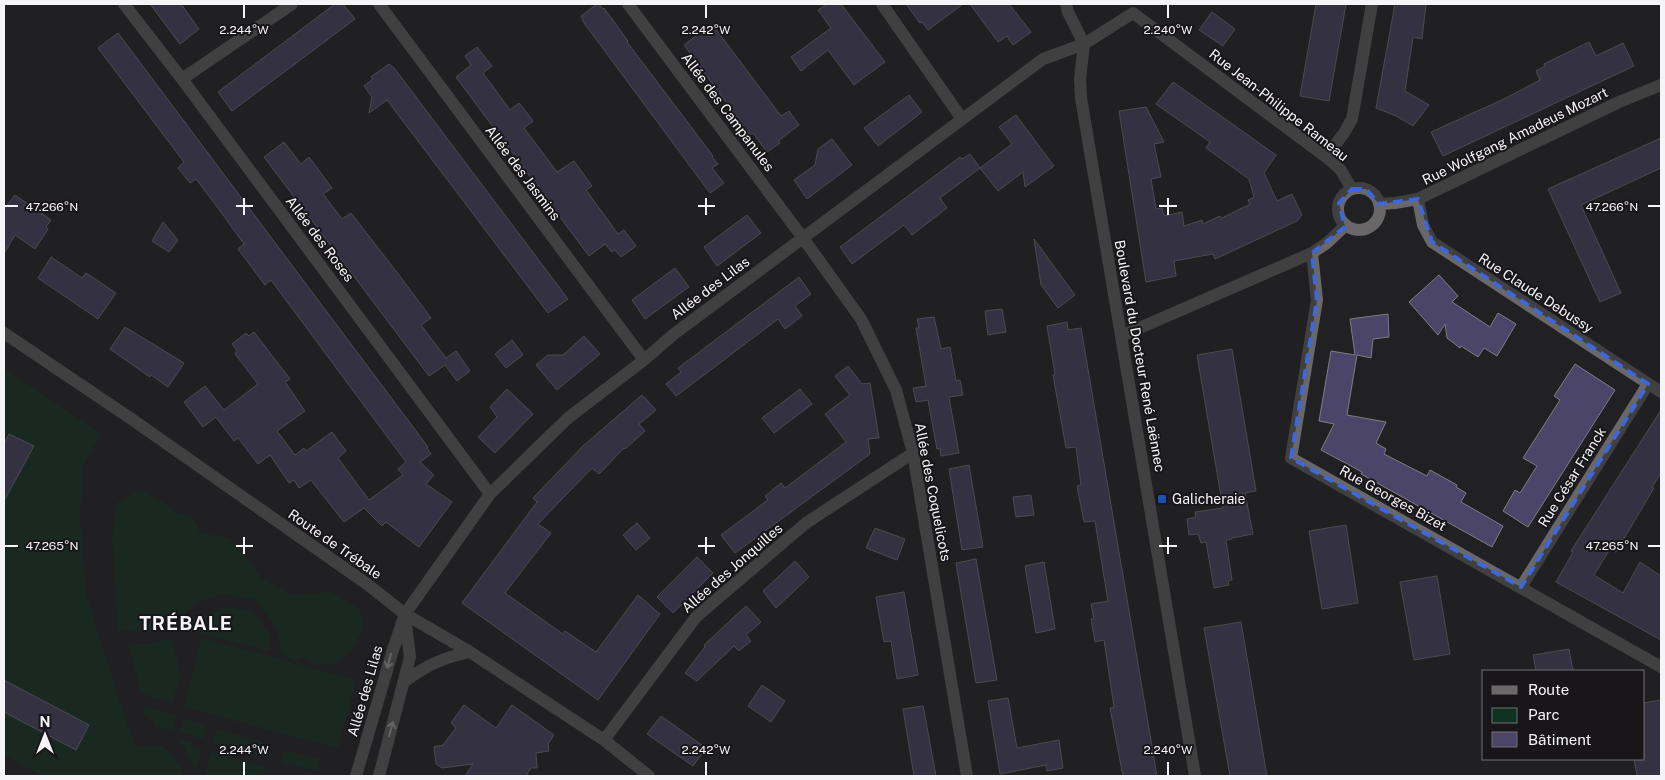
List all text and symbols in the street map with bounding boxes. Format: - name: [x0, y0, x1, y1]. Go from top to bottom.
- text: 2.244°W: [219, 23, 269, 37]
- text: 2.242°W: [682, 23, 731, 37]
- text: 2.240°W: [1143, 23, 1193, 37]
- street label: Rue Jean-Philippe Rameau: [1206, 46, 1352, 164]
- street label: Allée des Campanules: [678, 50, 778, 174]
- street label: Rue Wolfgang Amadeus Mozart: [1420, 84, 1610, 188]
- street label: Allée des Jasmins: [482, 122, 564, 224]
- street label: Allée des Roses: [283, 193, 357, 285]
- text: 47.266°N: [26, 200, 78, 214]
- text: 47.266°N: [1586, 200, 1638, 214]
- street label: Boulevard du Docteur René Laënnec: [1112, 239, 1168, 473]
- street label: Rue Claude Debussy: [1476, 250, 1597, 336]
- street label: Allée des Lilas: [668, 253, 752, 323]
- street label: Allée des Coquelicots: [912, 421, 954, 563]
- street label: Rue César Franck: [1535, 424, 1609, 530]
- street label: Rue Georges Bizet: [1337, 462, 1449, 534]
- place label: Galicheraie: [1172, 491, 1246, 507]
- marker: Galicheraie: [1156, 493, 1168, 505]
- street label: Route de Trébale: [285, 506, 385, 582]
- street label: Allée des Jonquilles: [678, 520, 786, 616]
- text: 47.265°N: [25, 539, 79, 553]
- text: 47.265°N: [1585, 539, 1639, 553]
- district label: TRÉBALE: [139, 612, 233, 634]
- street label: Allée des Lilas: [344, 644, 386, 738]
- one-way arrow: [384, 652, 394, 668]
- legend: [1482, 670, 1645, 760]
- text: Route: [1528, 681, 1569, 698]
- text: Parc: [1528, 706, 1560, 723]
- north arrow: [20, 710, 70, 760]
- text: N: [40, 714, 50, 730]
- one-way arrow: [387, 722, 397, 738]
- text: Bâtiment: [1528, 731, 1591, 748]
- text: 2.244°W: [219, 743, 269, 757]
- text: 2.242°W: [682, 743, 731, 757]
- text: 2.240°W: [1143, 743, 1193, 757]

